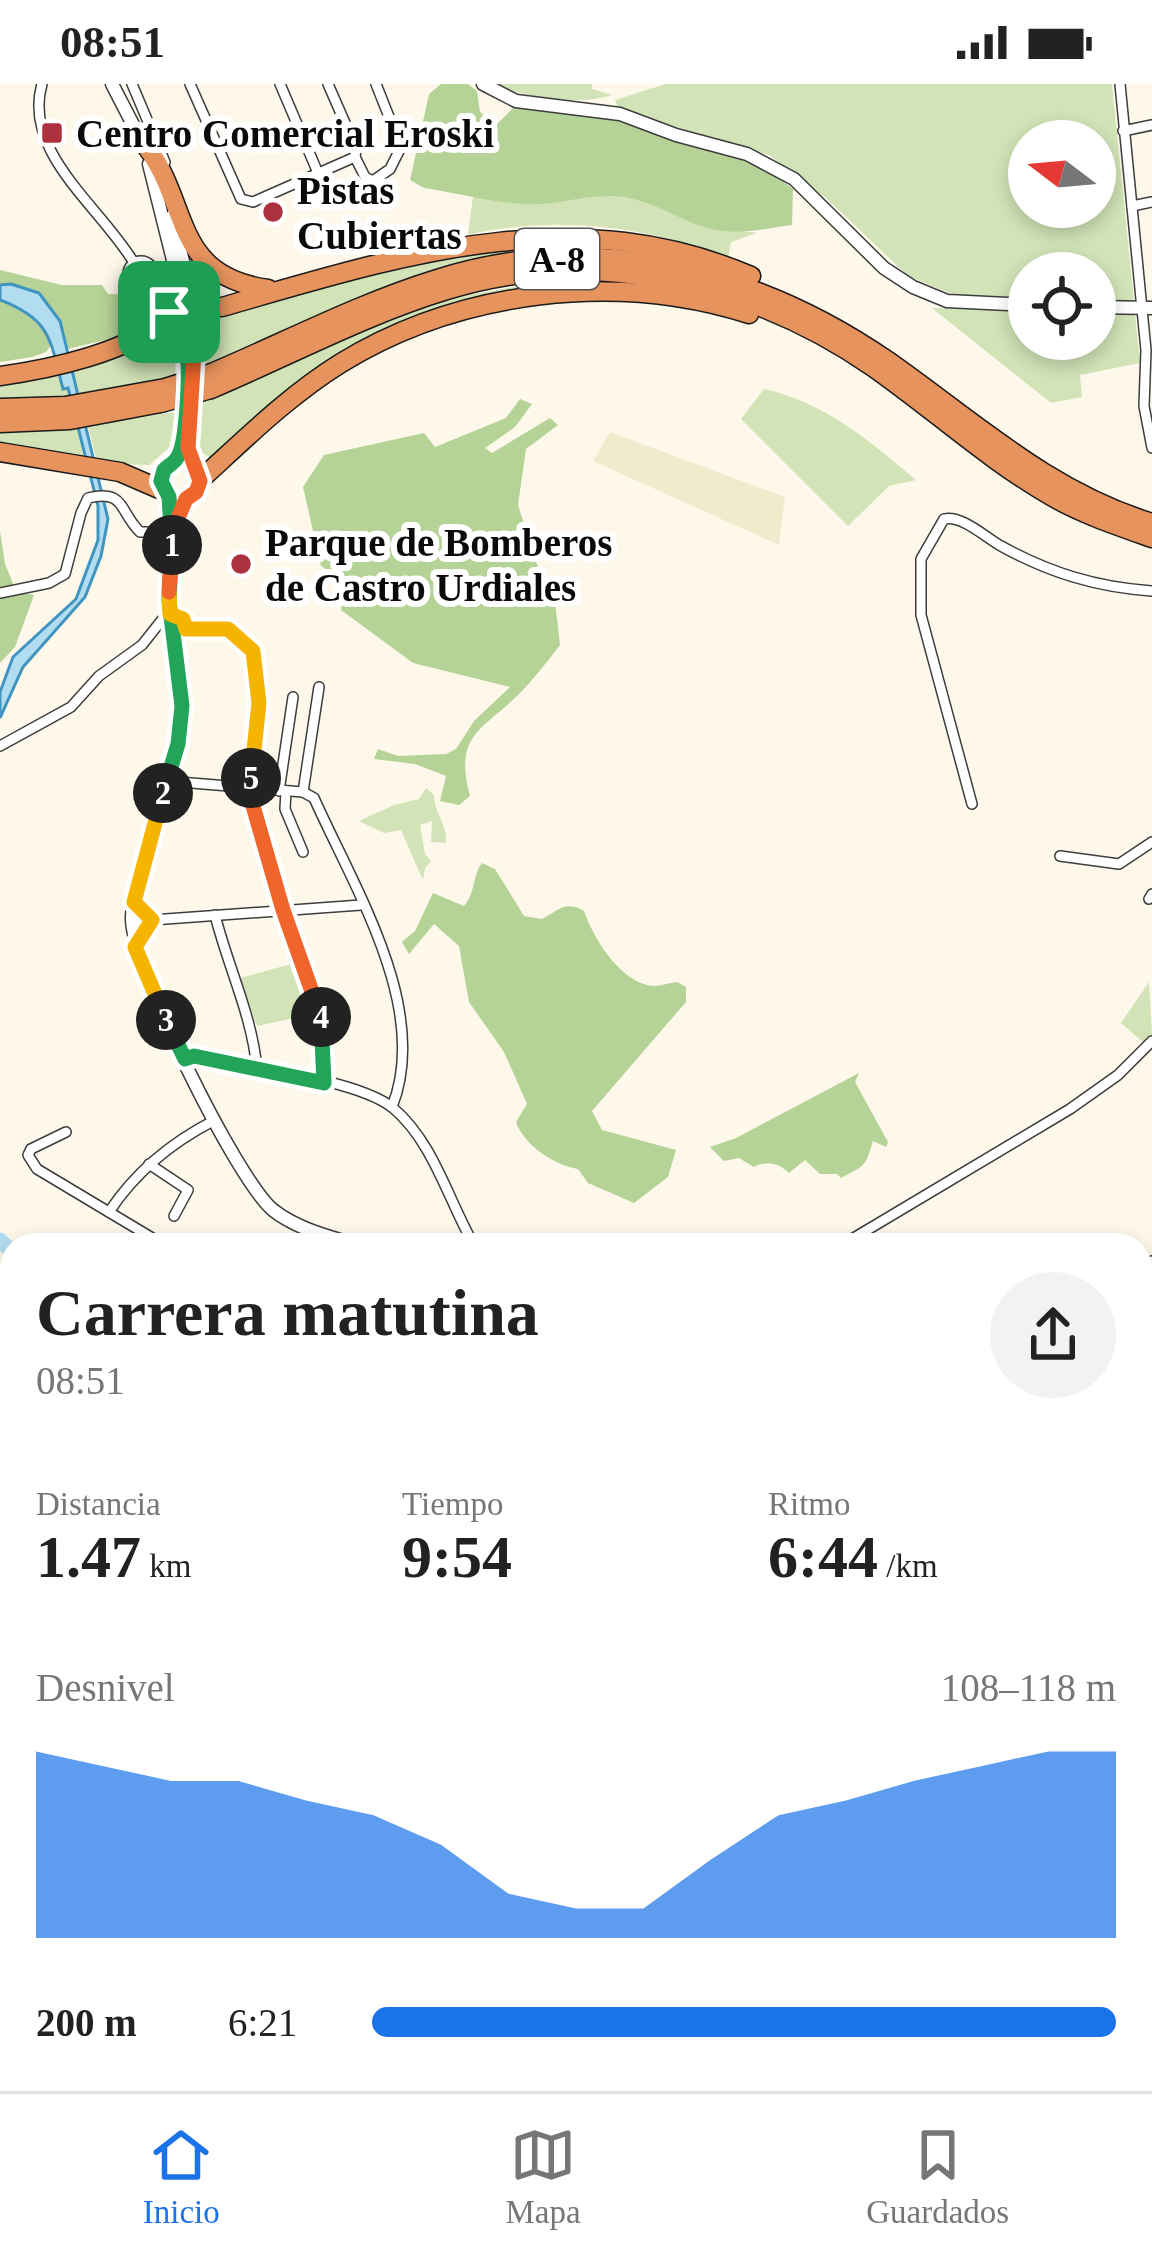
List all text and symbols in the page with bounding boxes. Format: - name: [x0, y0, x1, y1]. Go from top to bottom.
- text: 08:51: [60, 17, 165, 67]
- place label: Centro Comercial Eroski: [76, 112, 494, 155]
- marker: Centro Comercial Eroski: [39, 120, 65, 146]
- north arrow: [1008, 120, 1116, 228]
- map controls: [1008, 120, 1116, 360]
- place label: Pistas Cubiertas: [297, 169, 462, 257]
- marker: Pistas Cubiertas: [260, 199, 286, 225]
- road number: A-8: [515, 229, 599, 289]
- button: locate: [1008, 252, 1116, 360]
- pin: [118, 261, 220, 363]
- icon: arrive: [136, 279, 202, 345]
- pin: 1: [142, 515, 202, 575]
- place label: Parque de Bomberos de Castro Urdiales: [265, 521, 612, 609]
- text: 1: [164, 527, 180, 563]
- marker: Parque de Bomberos de Castro Urdiales: [228, 551, 254, 577]
- pin: 5: [221, 748, 281, 808]
- text: 5: [243, 760, 259, 796]
- pin: 2: [133, 763, 193, 823]
- text: 2: [155, 775, 171, 811]
- pin: 4: [291, 987, 351, 1047]
- pin: 3: [136, 990, 196, 1050]
- text: 4: [313, 999, 329, 1035]
- text: 3: [158, 1002, 174, 1038]
- button: share: [990, 1272, 1116, 1398]
- text: Carrera matutina: [36, 1276, 539, 1349]
- text: 08:51: [36, 1359, 125, 1402]
- text: Distancia: [36, 1486, 161, 1522]
- text: Tiempo: [402, 1486, 503, 1522]
- text: Ritmo: [768, 1486, 851, 1522]
- text: 1.47: [36, 1524, 141, 1590]
- text: 9:54: [402, 1524, 512, 1590]
- text: 6:44: [768, 1524, 878, 1590]
- text: km: [141, 1548, 191, 1584]
- text: /km: [878, 1548, 938, 1584]
- text: Desnivel: [36, 1666, 175, 1709]
- text: 108–118 m: [941, 1666, 1116, 1709]
- text: 200 m: [36, 2001, 137, 2044]
- text: 6:21: [228, 2001, 297, 2044]
- tab: Inicio: [143, 2122, 220, 2231]
- tab: Mapa: [505, 2122, 581, 2231]
- tab: Guardados: [866, 2122, 1009, 2231]

